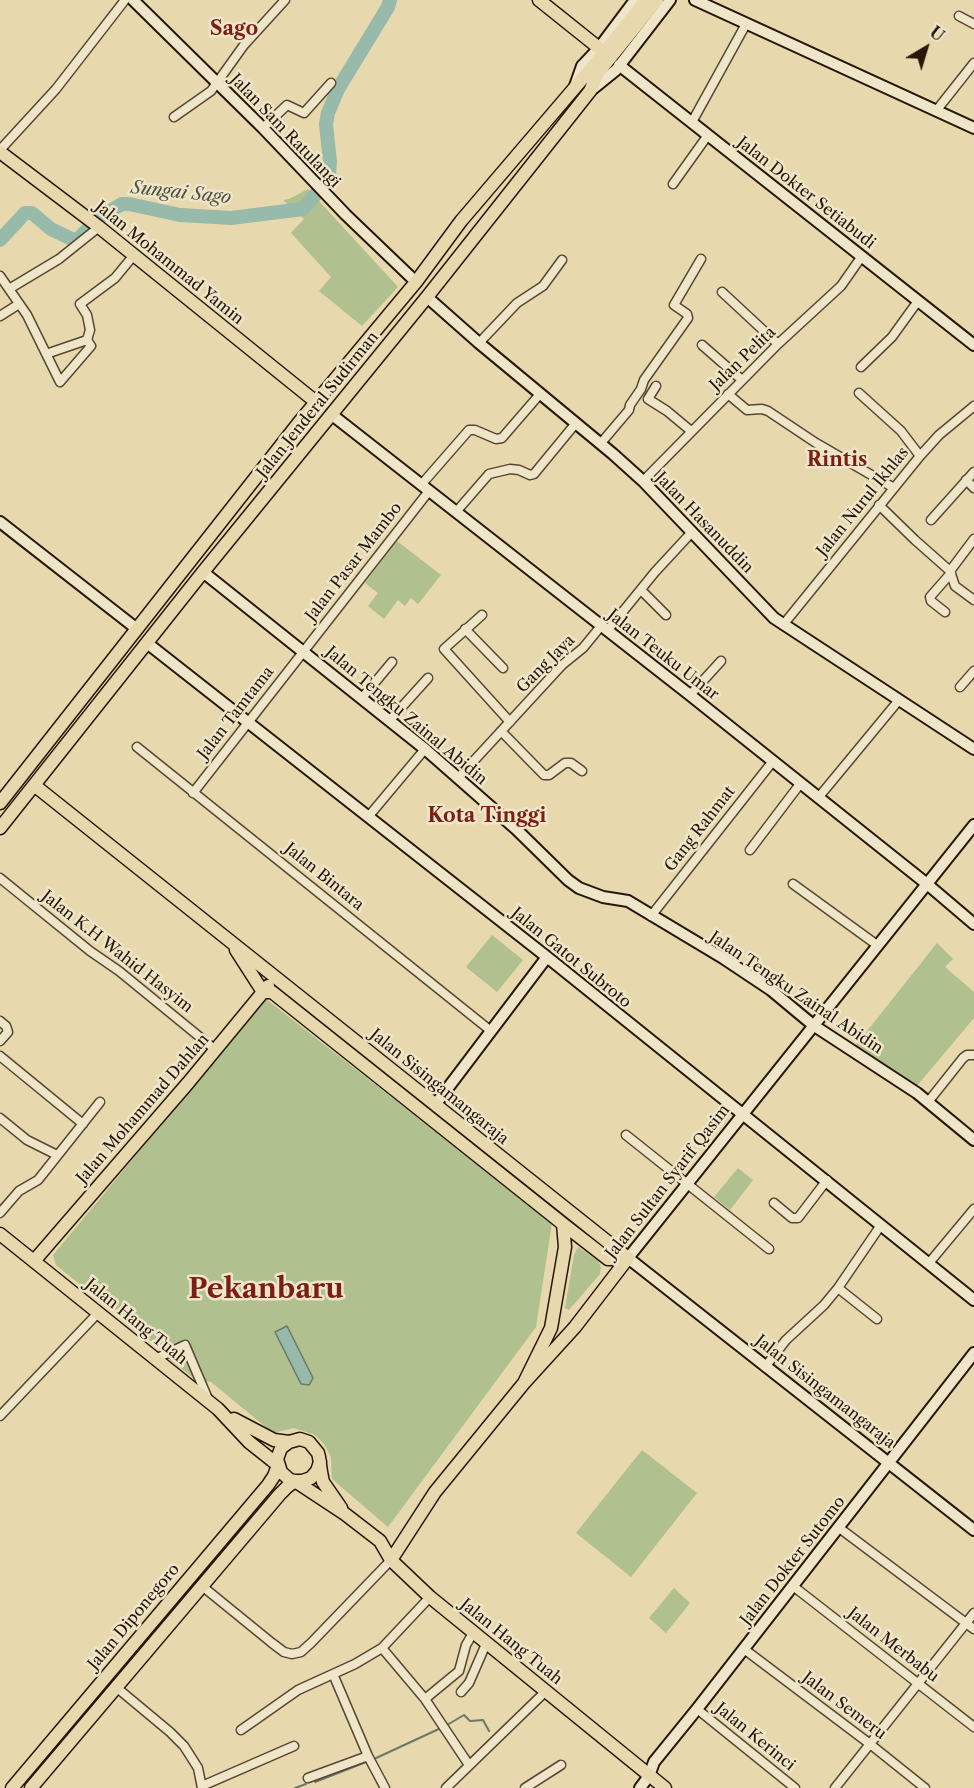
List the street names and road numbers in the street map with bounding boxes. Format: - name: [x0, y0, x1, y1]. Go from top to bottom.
- street label: Jalan Sam Ratulangi: [226, 70, 344, 192]
- street label: Jalan Dokter Setiabudi: [733, 133, 879, 253]
- street label: Jalan Mohammad Yamin: [91, 197, 247, 329]
- street label: Jalan Pelita: [706, 323, 780, 395]
- street label: Jalan Jenderal Sudirman: [253, 328, 383, 482]
- street label: Jalan Nurul Ikhlas: [813, 443, 913, 561]
- street label: Jalan Hasanuddin: [651, 468, 757, 578]
- street label: Jalan Pasar Mambo: [302, 499, 406, 625]
- street label: Jalan Teuku Umar: [604, 606, 722, 704]
- street label: Gang Jaya: [513, 631, 579, 697]
- street label: Jalan Tengku Zainal Abidin: [321, 643, 491, 789]
- street label: Jalan Tamtama: [194, 663, 278, 763]
- street label: Gang Rahmat: [661, 782, 739, 876]
- street label: Jalan Bintara: [280, 839, 368, 915]
- street label: Jalan K.H Wahid Hasyim: [37, 887, 197, 1017]
- street label: Jalan Gatot Subroto: [507, 904, 635, 1012]
- street label: Jalan Tengku Zainal Abidin: [706, 928, 886, 1058]
- street label: Jalan Sisingamangaraja: [366, 1025, 512, 1149]
- street label: Jalan Mohammad Dahlan: [73, 1030, 213, 1188]
- street label: Jalan Sultan Syarif Qasim: [602, 1101, 734, 1263]
- street label: Jalan Hang Tuah: [81, 1275, 191, 1369]
- street label: Jalan Sisingamangaraja: [751, 1331, 899, 1453]
- street label: Jalan Dokter Sutomo: [737, 1493, 849, 1629]
- street label: Jalan Diponegoro: [84, 1560, 184, 1674]
- street label: Jalan Hang Tuah: [456, 1595, 566, 1689]
- street label: Jalan Merbabu: [844, 1603, 942, 1687]
- street label: Jalan Semeru: [798, 1668, 890, 1744]
- street label: Jalan Kerinci: [711, 1699, 799, 1775]

